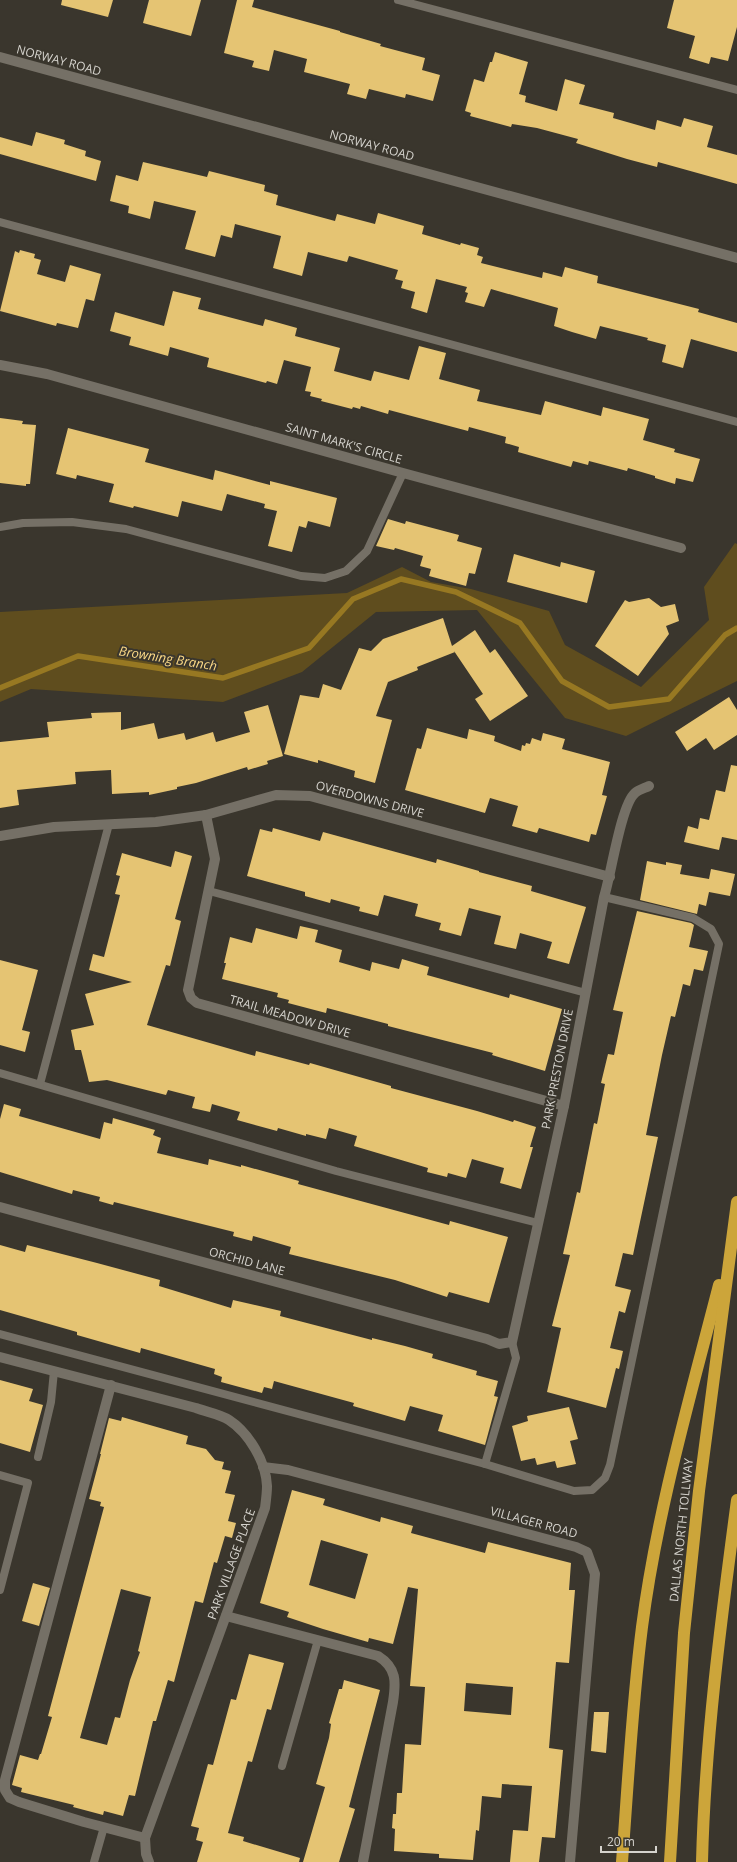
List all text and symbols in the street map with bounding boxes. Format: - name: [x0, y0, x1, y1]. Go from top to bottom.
- street label: NORWAY ROAD: [15, 40, 103, 80]
- street label: NORWAY ROAD: [328, 125, 416, 165]
- street label: SAINT MARK'S CIRCLE: [284, 418, 404, 468]
- water label: Browning Branch: [118, 641, 218, 675]
- street label: OVERDOWNS DRIVE: [314, 776, 426, 822]
- street label: TRAIL MEADOW DRIVE: [228, 991, 352, 1041]
- street label: PARK PRESTON DRIVE: [537, 1008, 577, 1130]
- street label: ORCHID LANE: [207, 1243, 287, 1279]
- street label: DALLAS NORTH TOLLWAY: [665, 1457, 697, 1603]
- street label: VILLAGER ROAD: [489, 1502, 579, 1542]
- street label: PARK VILLAGE PLACE: [203, 1506, 259, 1622]
- scale bar: [601, 1828, 656, 1854]
- text: 20 m: [607, 1833, 635, 1850]

